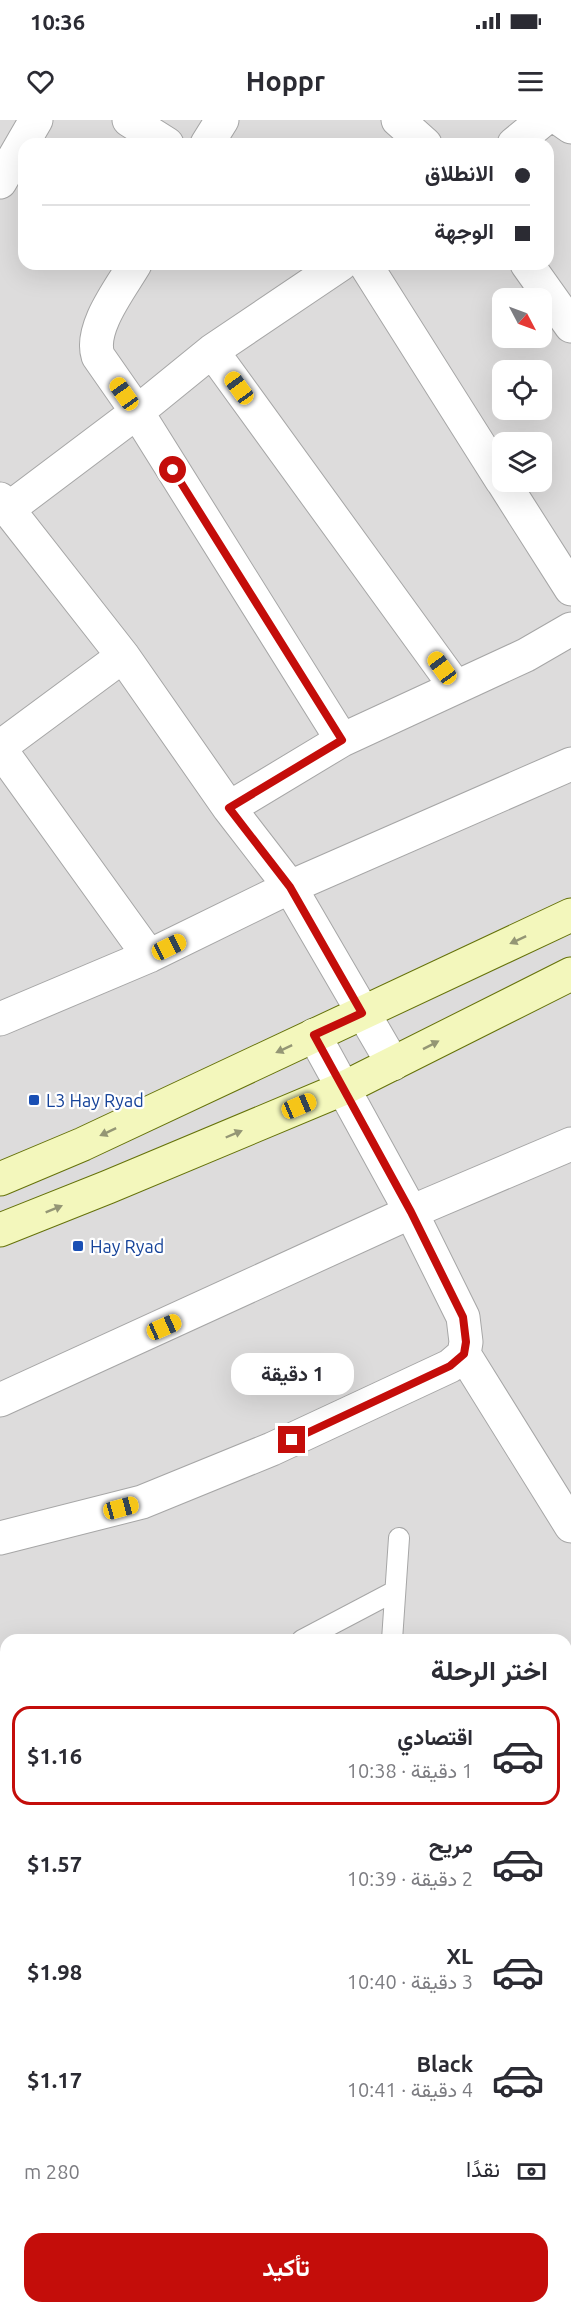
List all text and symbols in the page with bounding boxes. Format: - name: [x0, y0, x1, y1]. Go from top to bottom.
- text: 10:36: [30, 9, 85, 34]
- icon: heart: [24, 65, 57, 98]
- icon: menu: [514, 65, 547, 98]
- text: Hoppr: [246, 66, 325, 96]
- text: الانطلاق: [425, 160, 494, 185]
- text: الوجهة: [434, 218, 494, 243]
- north arrow: [492, 288, 552, 348]
- map controls: [492, 288, 552, 492]
- button: locate: [492, 360, 552, 420]
- car: [221, 368, 257, 408]
- car: [106, 374, 142, 414]
- button: layers: [492, 432, 552, 492]
- route start: [159, 456, 186, 483]
- car: [424, 648, 460, 688]
- car: [149, 931, 189, 963]
- one-way arrow: [510, 935, 527, 944]
- one-way arrow: [423, 1040, 440, 1050]
- one-way arrow: [276, 1045, 293, 1054]
- place label: L3 Hay Ryad: [46, 1090, 144, 1110]
- car: [279, 1091, 319, 1121]
- marker: L3 Hay Ryad: [27, 1093, 41, 1107]
- one-way arrow: [99, 1128, 116, 1137]
- one-way arrow: [226, 1129, 244, 1139]
- one-way arrow: [46, 1203, 64, 1213]
- place label: Hay Ryad: [90, 1236, 164, 1256]
- marker: Hay Ryad: [71, 1239, 85, 1253]
- car: [144, 1311, 184, 1343]
- callout: 1 دقيقة: [230, 1353, 354, 1395]
- text: 1 دقيقة: [261, 1362, 324, 1385]
- route end: [278, 1426, 305, 1453]
- car: [101, 1495, 141, 1521]
- text: اختر الرحلة: [431, 1655, 548, 1685]
- text: اقتصادي: [397, 1724, 473, 1749]
- icon: car: [491, 1729, 545, 1783]
- text: $1.16: [27, 1743, 82, 1768]
- text: 1 دقيقة · 10:38: [347, 1759, 473, 1782]
- text: مريح: [429, 1832, 473, 1857]
- icon: car: [491, 1837, 545, 1891]
- text: $1.57: [27, 1851, 82, 1876]
- text: 2 دقيقة · 10:39: [347, 1867, 473, 1890]
- text: XL: [446, 1943, 473, 1968]
- icon: car: [491, 1945, 545, 1999]
- text: $1.98: [27, 1959, 82, 1984]
- text: 3 دقيقة · 10:40: [347, 1970, 473, 1993]
- text: Black: [416, 2051, 473, 2076]
- icon: car: [491, 2053, 545, 2107]
- text: $1.17: [27, 2067, 82, 2092]
- text: 4 دقيقة · 10:41: [347, 2078, 473, 2101]
- icon: cash: [515, 2155, 548, 2188]
- text: نقدًا: [466, 2156, 500, 2181]
- text: 280 m: [24, 2160, 80, 2183]
- button: تأكيد: [24, 2233, 548, 2302]

